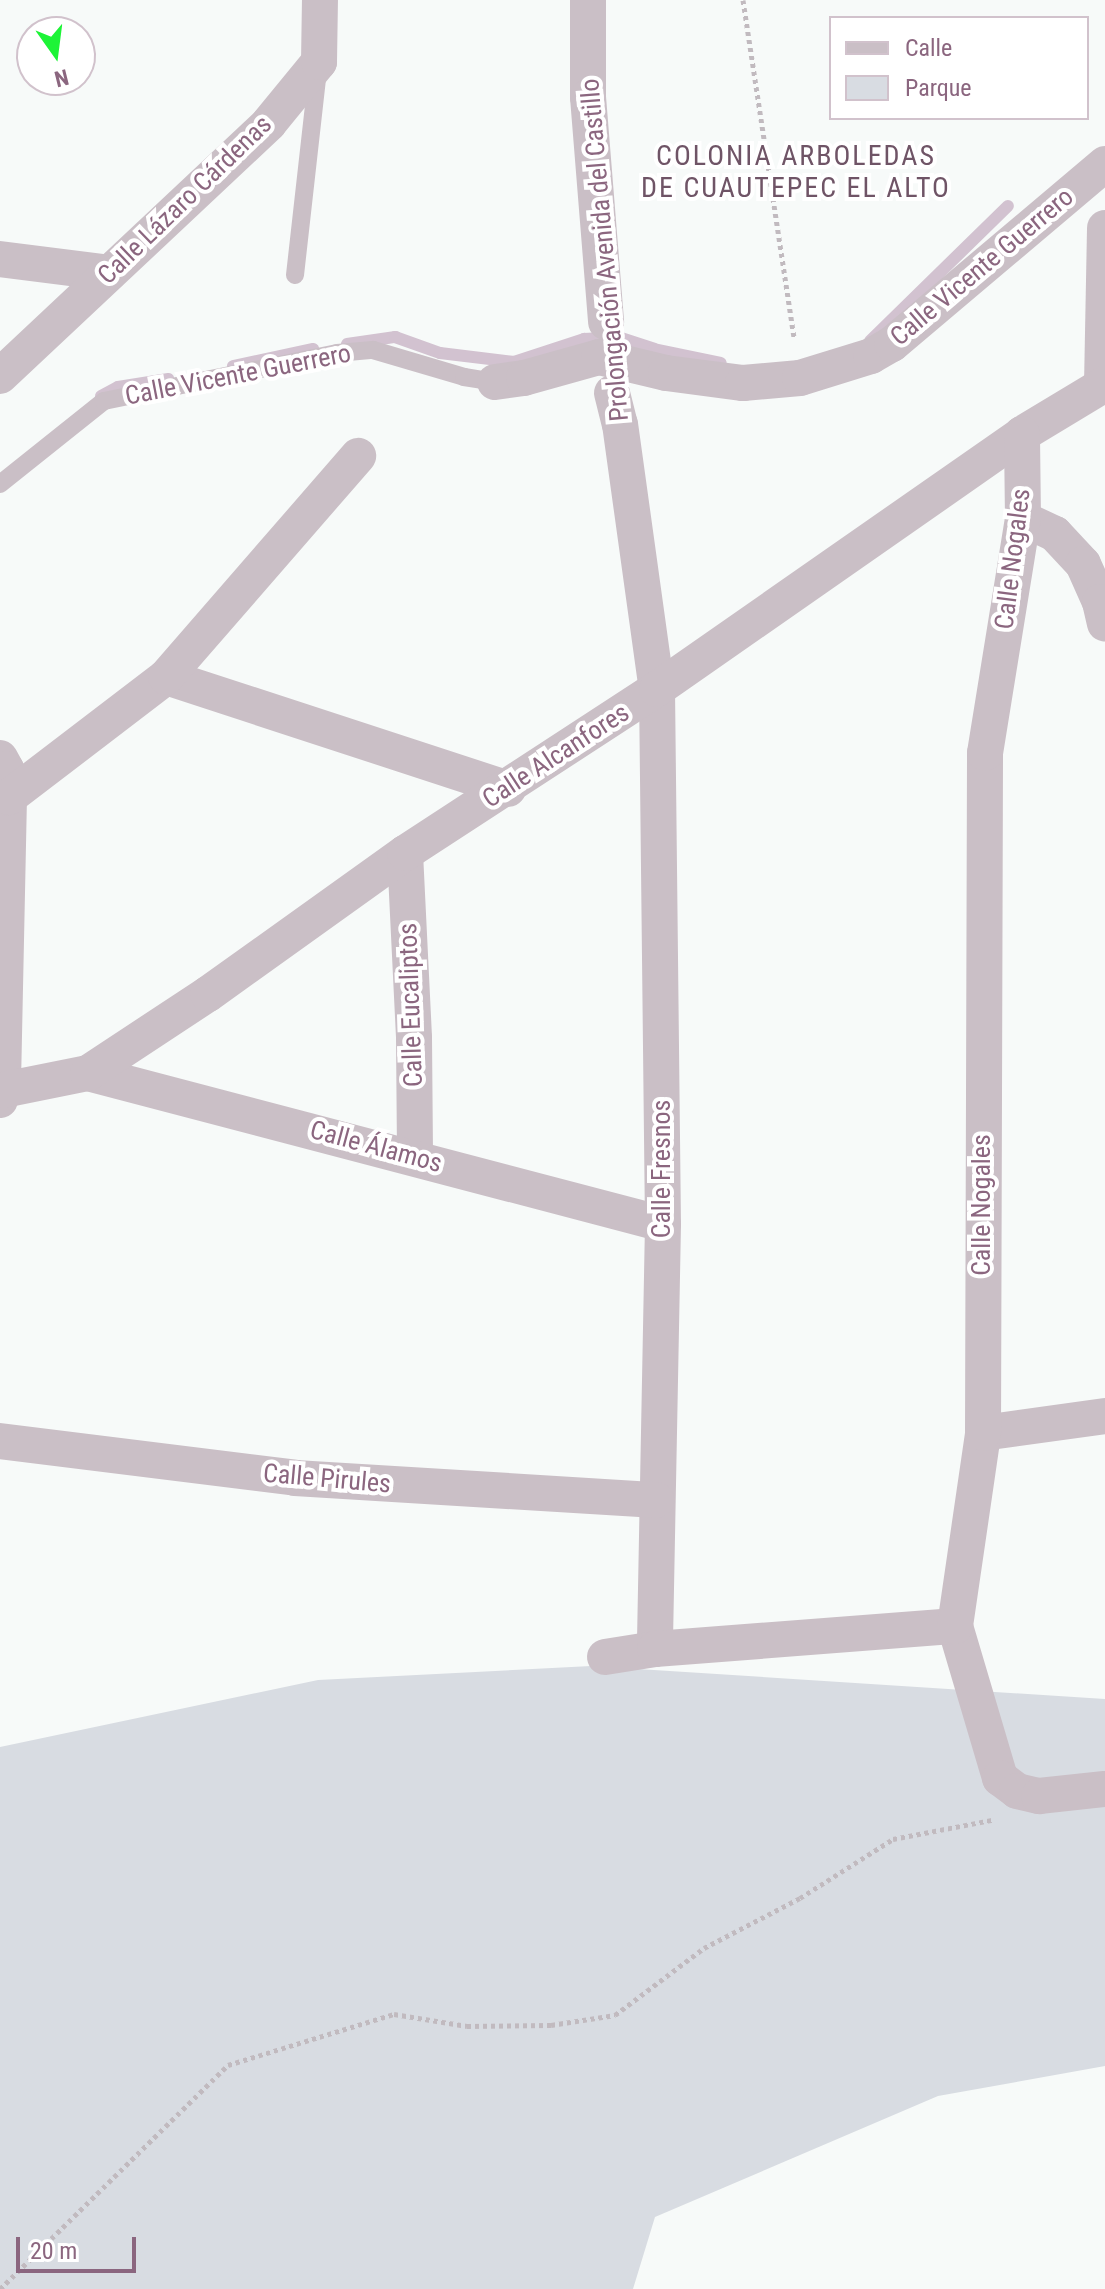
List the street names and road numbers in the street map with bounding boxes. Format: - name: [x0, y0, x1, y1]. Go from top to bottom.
- street label: Prolongación Avenida del Castillo: [574, 77, 636, 423]
- street label: Calle Lázaro Cárdenas: [92, 109, 278, 291]
- street label: Calle Vicente Guerrero: [884, 181, 1080, 353]
- street label: Calle Vicente Guerrero: [123, 338, 353, 412]
- street label: Calle Nogales: [989, 487, 1037, 631]
- street label: Calle Alcanfores: [477, 697, 635, 815]
- street label: Calle Eucaliptos: [393, 922, 429, 1088]
- street label: Calle Fresnos: [646, 1100, 678, 1238]
- street label: Calle Álamos: [307, 1114, 445, 1180]
- street label: Calle Nogales: [966, 1134, 998, 1276]
- street label: Calle Pirules: [262, 1458, 392, 1500]

